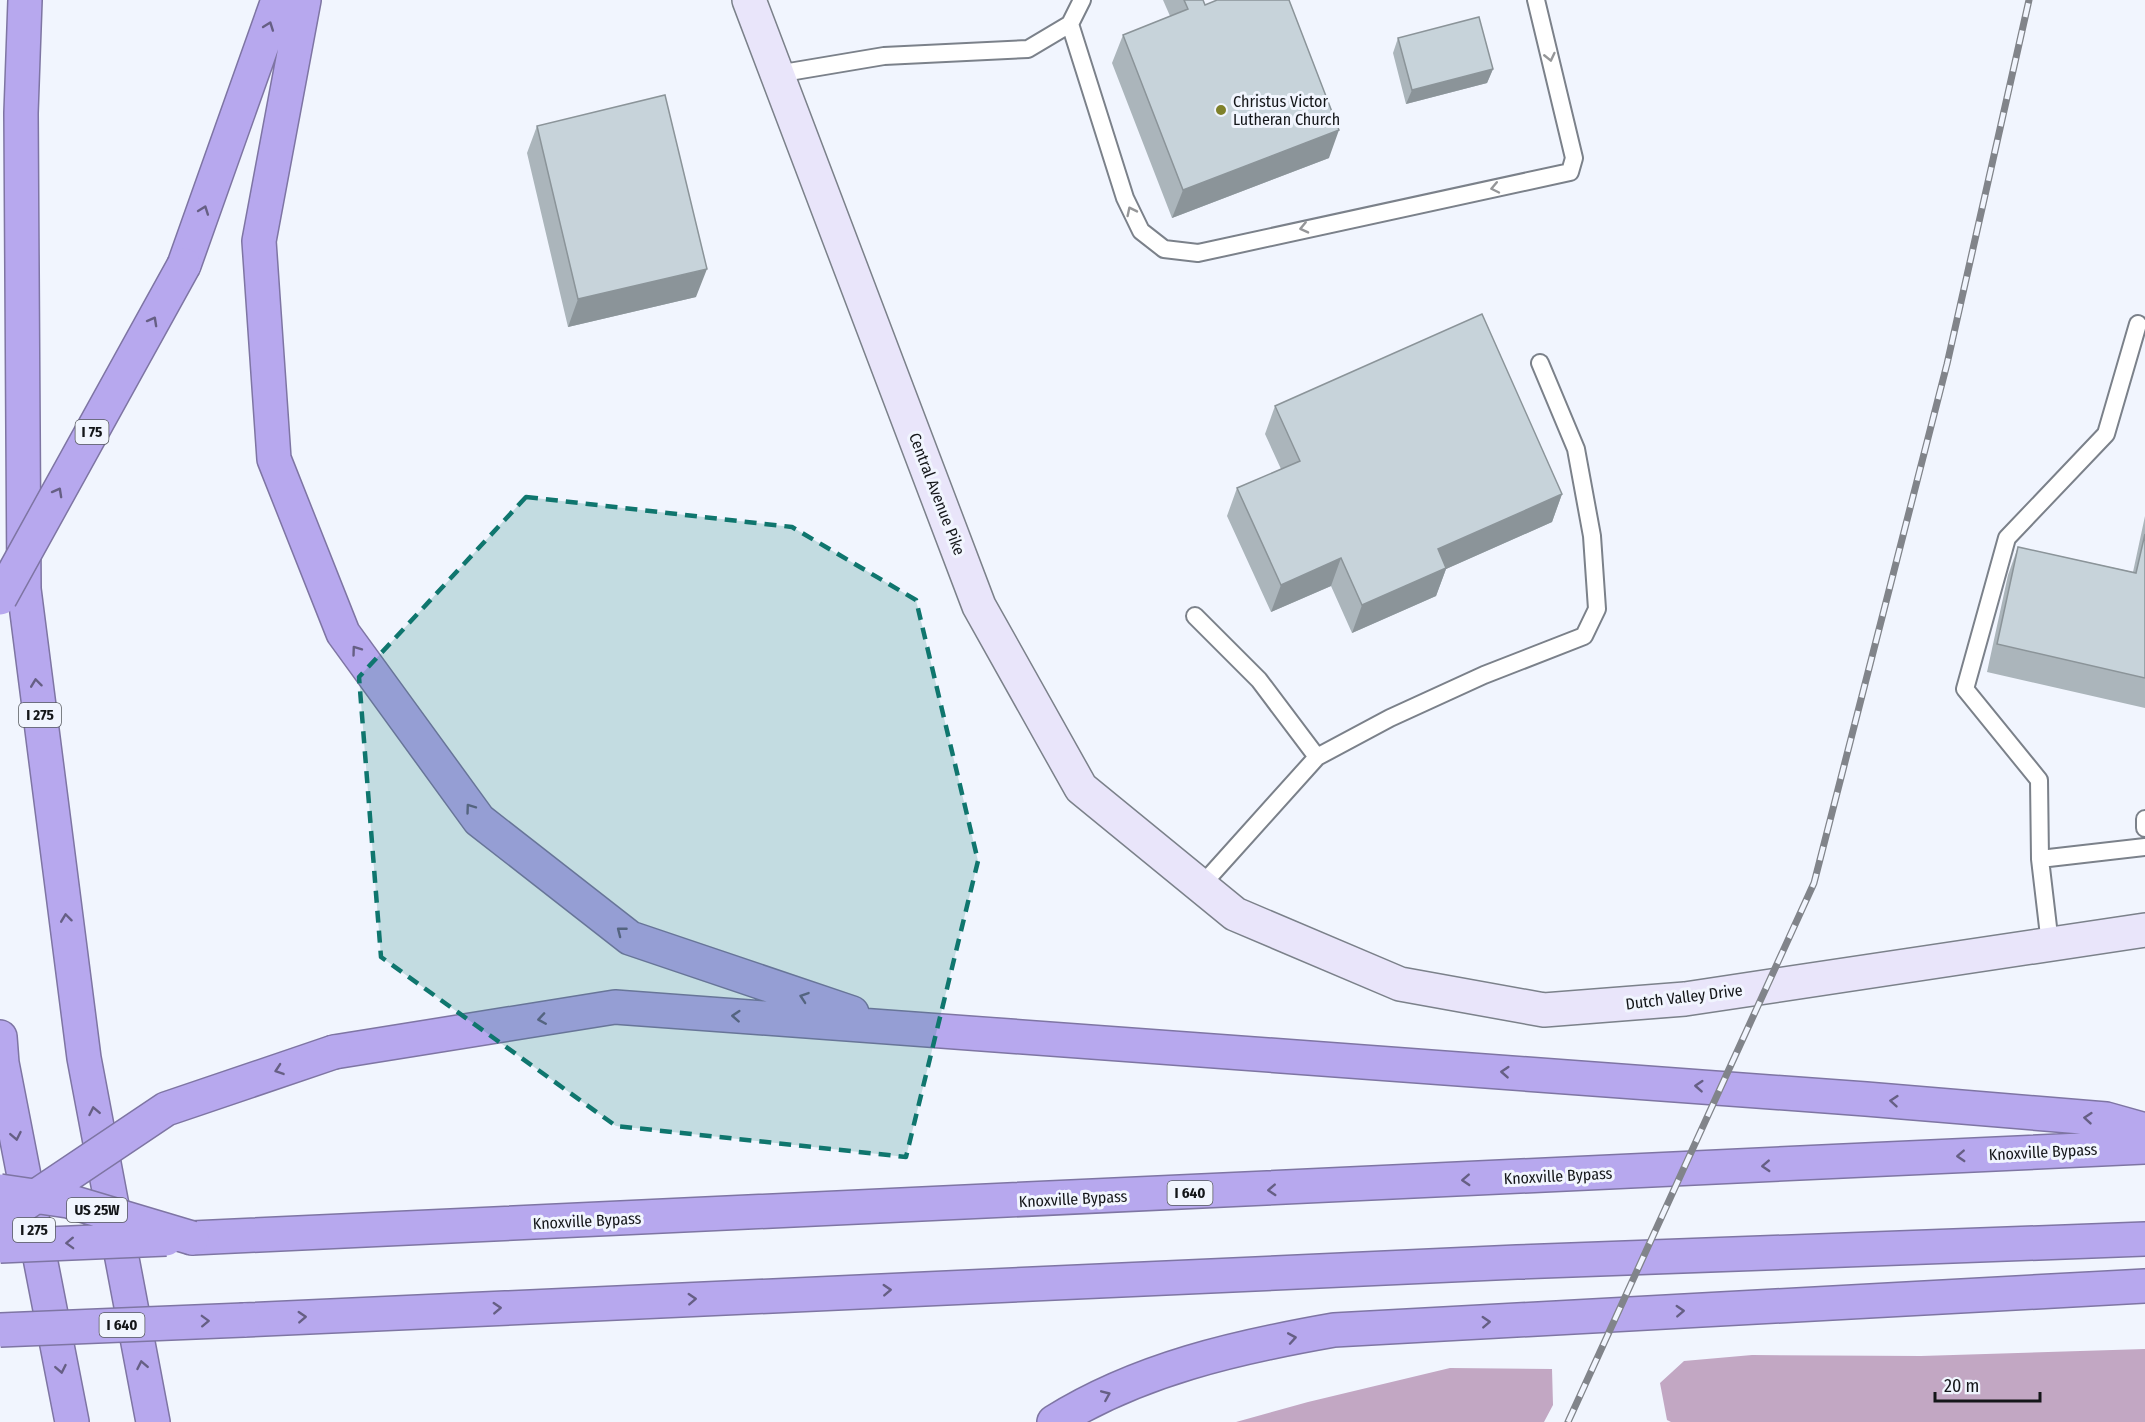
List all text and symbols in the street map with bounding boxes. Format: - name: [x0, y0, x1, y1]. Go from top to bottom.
- one-way arrow: [262, 21, 275, 32]
- one-way arrow: [1542, 52, 1555, 62]
- place label: Christus Victor Lutheran Church: [1233, 92, 1340, 129]
- marker: Christus Victor Lutheran Church: [1214, 103, 1228, 117]
- one-way arrow: [1491, 180, 1501, 193]
- one-way arrow: [196, 205, 209, 216]
- one-way arrow: [1127, 206, 1139, 217]
- one-way arrow: [1300, 221, 1310, 234]
- one-way arrow: [146, 317, 157, 328]
- road number: I 75: [76, 420, 109, 444]
- street label: Central Avenue Pike: [905, 430, 969, 558]
- one-way arrow: [51, 488, 63, 498]
- one-way arrow: [352, 645, 363, 656]
- one-way arrow: [30, 678, 43, 688]
- road number: I 275: [19, 703, 61, 727]
- one-way arrow: [466, 803, 477, 814]
- one-way arrow: [60, 914, 73, 923]
- one-way arrow: [617, 927, 628, 938]
- street label: Dutch Valley Drive: [1624, 980, 1744, 1014]
- one-way arrow: [799, 991, 810, 1004]
- one-way arrow: [731, 1010, 740, 1023]
- one-way arrow: [538, 1012, 547, 1024]
- one-way arrow: [274, 1063, 285, 1076]
- one-way arrow: [1500, 1066, 1509, 1079]
- one-way arrow: [1695, 1080, 1704, 1093]
- one-way arrow: [1889, 1095, 1898, 1108]
- one-way arrow: [88, 1106, 101, 1116]
- one-way arrow: [2083, 1112, 2093, 1125]
- one-way arrow: [9, 1131, 22, 1141]
- street label: Knoxville Bypass: [1988, 1140, 2098, 1164]
- one-way arrow: [1956, 1150, 1965, 1163]
- one-way arrow: [1761, 1159, 1770, 1172]
- street label: Knoxville Bypass: [1503, 1164, 1613, 1188]
- one-way arrow: [1462, 1174, 1471, 1187]
- road number: I 640: [1168, 1181, 1212, 1205]
- one-way arrow: [1267, 1183, 1276, 1196]
- street label: Knoxville Bypass: [1018, 1187, 1128, 1211]
- road number: US 25W: [67, 1198, 127, 1222]
- street label: Knoxville Bypass: [532, 1209, 642, 1233]
- road number: I 275: [13, 1218, 55, 1242]
- one-way arrow: [66, 1237, 75, 1250]
- one-way arrow: [882, 1284, 891, 1297]
- one-way arrow: [687, 1293, 696, 1306]
- one-way arrow: [493, 1302, 502, 1315]
- one-way arrow: [1676, 1305, 1685, 1318]
- one-way arrow: [298, 1311, 307, 1324]
- road number: I 640: [100, 1313, 144, 1337]
- one-way arrow: [201, 1315, 210, 1328]
- one-way arrow: [1481, 1316, 1490, 1329]
- one-way arrow: [1286, 1332, 1296, 1345]
- one-way arrow: [136, 1360, 149, 1370]
- one-way arrow: [54, 1363, 67, 1373]
- scale bar: [1935, 1365, 2040, 1403]
- text: 20 m: [1944, 1375, 1979, 1397]
- one-way arrow: [1100, 1390, 1111, 1402]

